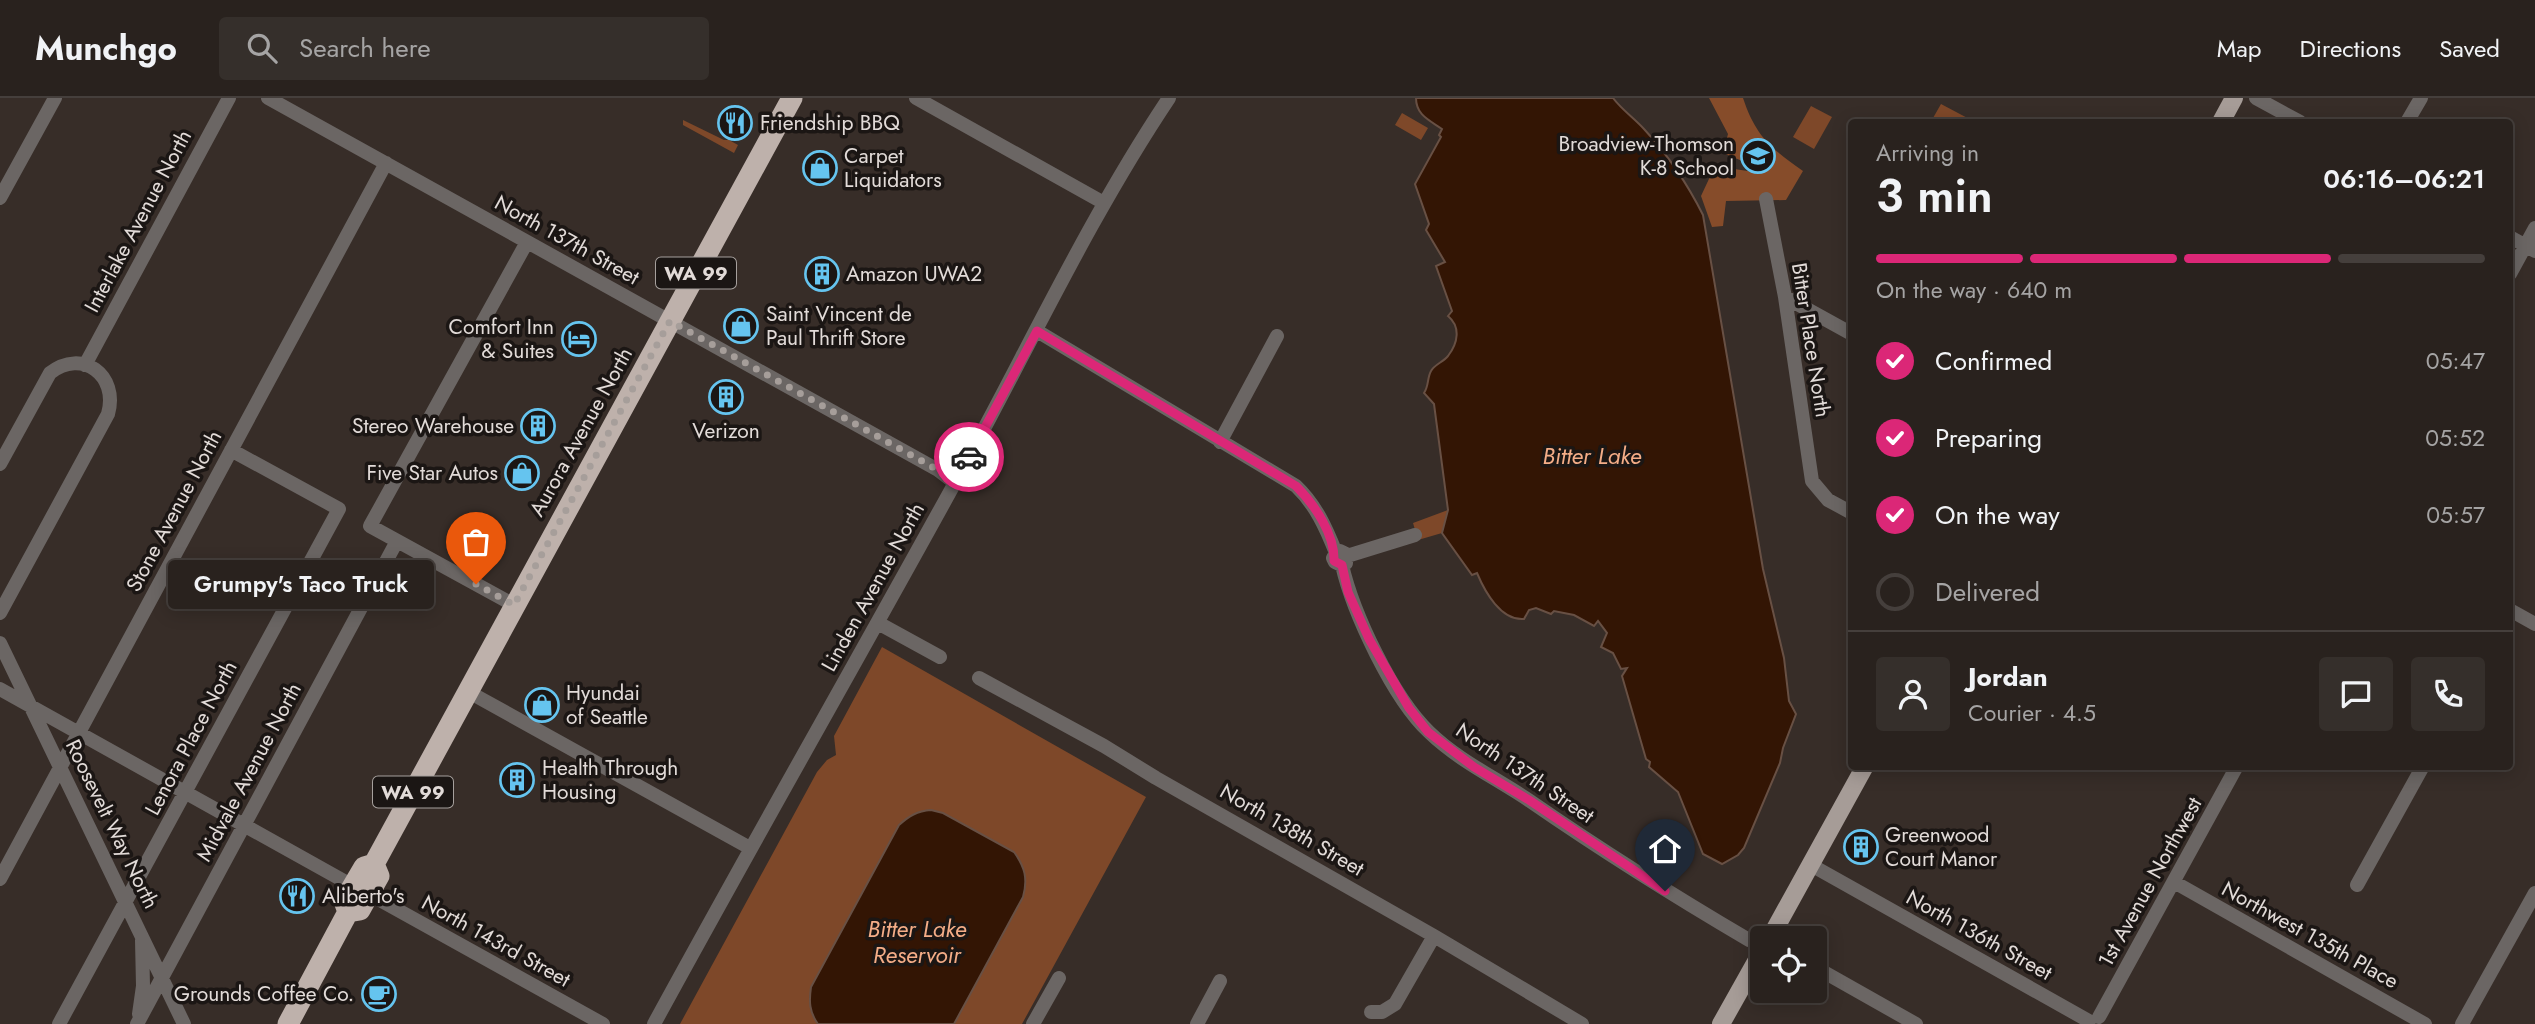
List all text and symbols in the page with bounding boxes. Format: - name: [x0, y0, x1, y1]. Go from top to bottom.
- search box: [219, 17, 709, 80]
- text: Munchgo: [35, 25, 177, 72]
- icon: search: [243, 29, 281, 67]
- text: Search here: [299, 29, 431, 67]
- text: Map: [2217, 31, 2262, 66]
- text: Directions: [2300, 31, 2401, 66]
- text: Saved: [2439, 31, 2500, 66]
- restaurant icon: Friendship BBQ: [716, 104, 754, 142]
- place label: Friendship BBQ: [760, 108, 900, 138]
- street label: Interlake Avenue North: [77, 124, 199, 318]
- place label: Broadview-Thomson K-8 School: [1558, 129, 1734, 183]
- text: Arriving in: [1876, 136, 1979, 170]
- school or university icon: Broadview-Thomson K-8 School: [1739, 137, 1777, 175]
- place label: Carpet Liquidators: [844, 141, 942, 195]
- shop icon: Carpet Liquidators: [801, 149, 839, 187]
- text: 06:16–06:21: [2323, 160, 2485, 198]
- text: 3 min: [1876, 163, 1993, 229]
- street label: North 137th Street: [489, 188, 645, 292]
- building icon: Amazon UWA2: [803, 255, 841, 293]
- road number: WA 99: [656, 258, 736, 288]
- place label: Amazon UWA2: [846, 259, 982, 289]
- street label: Bitter Place North: [1784, 261, 1838, 419]
- text: On the way · 640 m: [1876, 273, 2072, 307]
- place label: Saint Vincent de Paul Thrift Store: [766, 299, 912, 353]
- shop icon: Saint Vincent de Paul Thrift Store: [722, 307, 760, 345]
- place label: Comfort Inn & Suites: [449, 312, 554, 366]
- hotel icon: Comfort Inn & Suites: [560, 320, 598, 358]
- street label: Aurora Avenue North: [522, 342, 640, 522]
- icon: check: [1876, 342, 1914, 380]
- text: Confirmed: [1935, 342, 2052, 380]
- text: 05:47: [2426, 344, 2485, 378]
- building icon: Verizon: [707, 378, 745, 416]
- building icon: Stereo Warehouse: [519, 407, 557, 445]
- place label: Stereo Warehouse: [352, 411, 514, 441]
- place label: Verizon: [692, 416, 760, 446]
- icon: check: [1876, 419, 1914, 457]
- text: Preparing: [1935, 419, 2042, 457]
- text: 05:52: [2425, 421, 2485, 455]
- courier: [934, 422, 1004, 492]
- street label: Stone Avenue North: [119, 425, 229, 597]
- icon: car: [950, 438, 988, 476]
- water label: Bitter Lake: [1543, 439, 1642, 473]
- shop icon: Five Star Autos: [503, 454, 541, 492]
- place label: Five Star Autos: [366, 458, 498, 488]
- icon: check: [1876, 496, 1914, 534]
- text: On the way: [1935, 496, 2060, 534]
- street label: Linden Avenue North: [814, 497, 932, 677]
- text: 05:57: [2426, 498, 2485, 532]
- pin: [446, 512, 506, 584]
- icon: bag: [457, 523, 495, 561]
- callout: Grumpy's Taco Truck: [168, 560, 434, 608]
- text: Grumpy's Taco Truck: [194, 567, 408, 601]
- text: Delivered: [1935, 573, 2040, 611]
- street label: Lenora Place North: [138, 655, 244, 821]
- button: person: [1876, 657, 1950, 731]
- button: chat: [2319, 657, 2393, 731]
- button: phone: [2411, 657, 2485, 731]
- text: Jordan: [1968, 658, 2048, 696]
- street label: Midvale Avenue North: [189, 677, 309, 867]
- place label: Hyundai of Seattle: [566, 678, 648, 732]
- shop icon: Hyundai of Seattle: [523, 686, 561, 724]
- text: Courier · 4.5: [1968, 696, 2096, 730]
- street label: North 137th Street: [1450, 715, 1600, 831]
- street label: Roosevelt Way North: [58, 734, 166, 914]
- place label: Health Through Housing: [542, 753, 678, 807]
- building icon: Health Through Housing: [498, 761, 536, 799]
- road number: WA 99: [373, 776, 453, 807]
- street label: North 138th Street: [1214, 776, 1370, 884]
- street label: 1st Avenue Northwest: [2091, 792, 2209, 972]
- pin: [1635, 819, 1695, 891]
- place label: Greenwood Court Manor: [1885, 820, 1998, 874]
- building icon: Greenwood Court Manor: [1842, 828, 1880, 866]
- icon: home: [1646, 830, 1684, 868]
- street label: Northwest 135th Place: [2216, 874, 2404, 996]
- restaurant icon: Aliberto's: [278, 877, 316, 915]
- place label: Aliberto's: [322, 881, 404, 911]
- street label: North 136th Street: [1901, 882, 2057, 988]
- street label: North 143rd Street: [416, 888, 576, 994]
- water label: Bitter Lake Reservoir: [868, 912, 967, 972]
- map controls: [1750, 926, 1827, 1003]
- button: locate: [1750, 926, 1827, 1003]
- cafe icon: Grounds Coffee Co.: [360, 975, 398, 1013]
- place label: Grounds Coffee Co.: [174, 979, 354, 1009]

